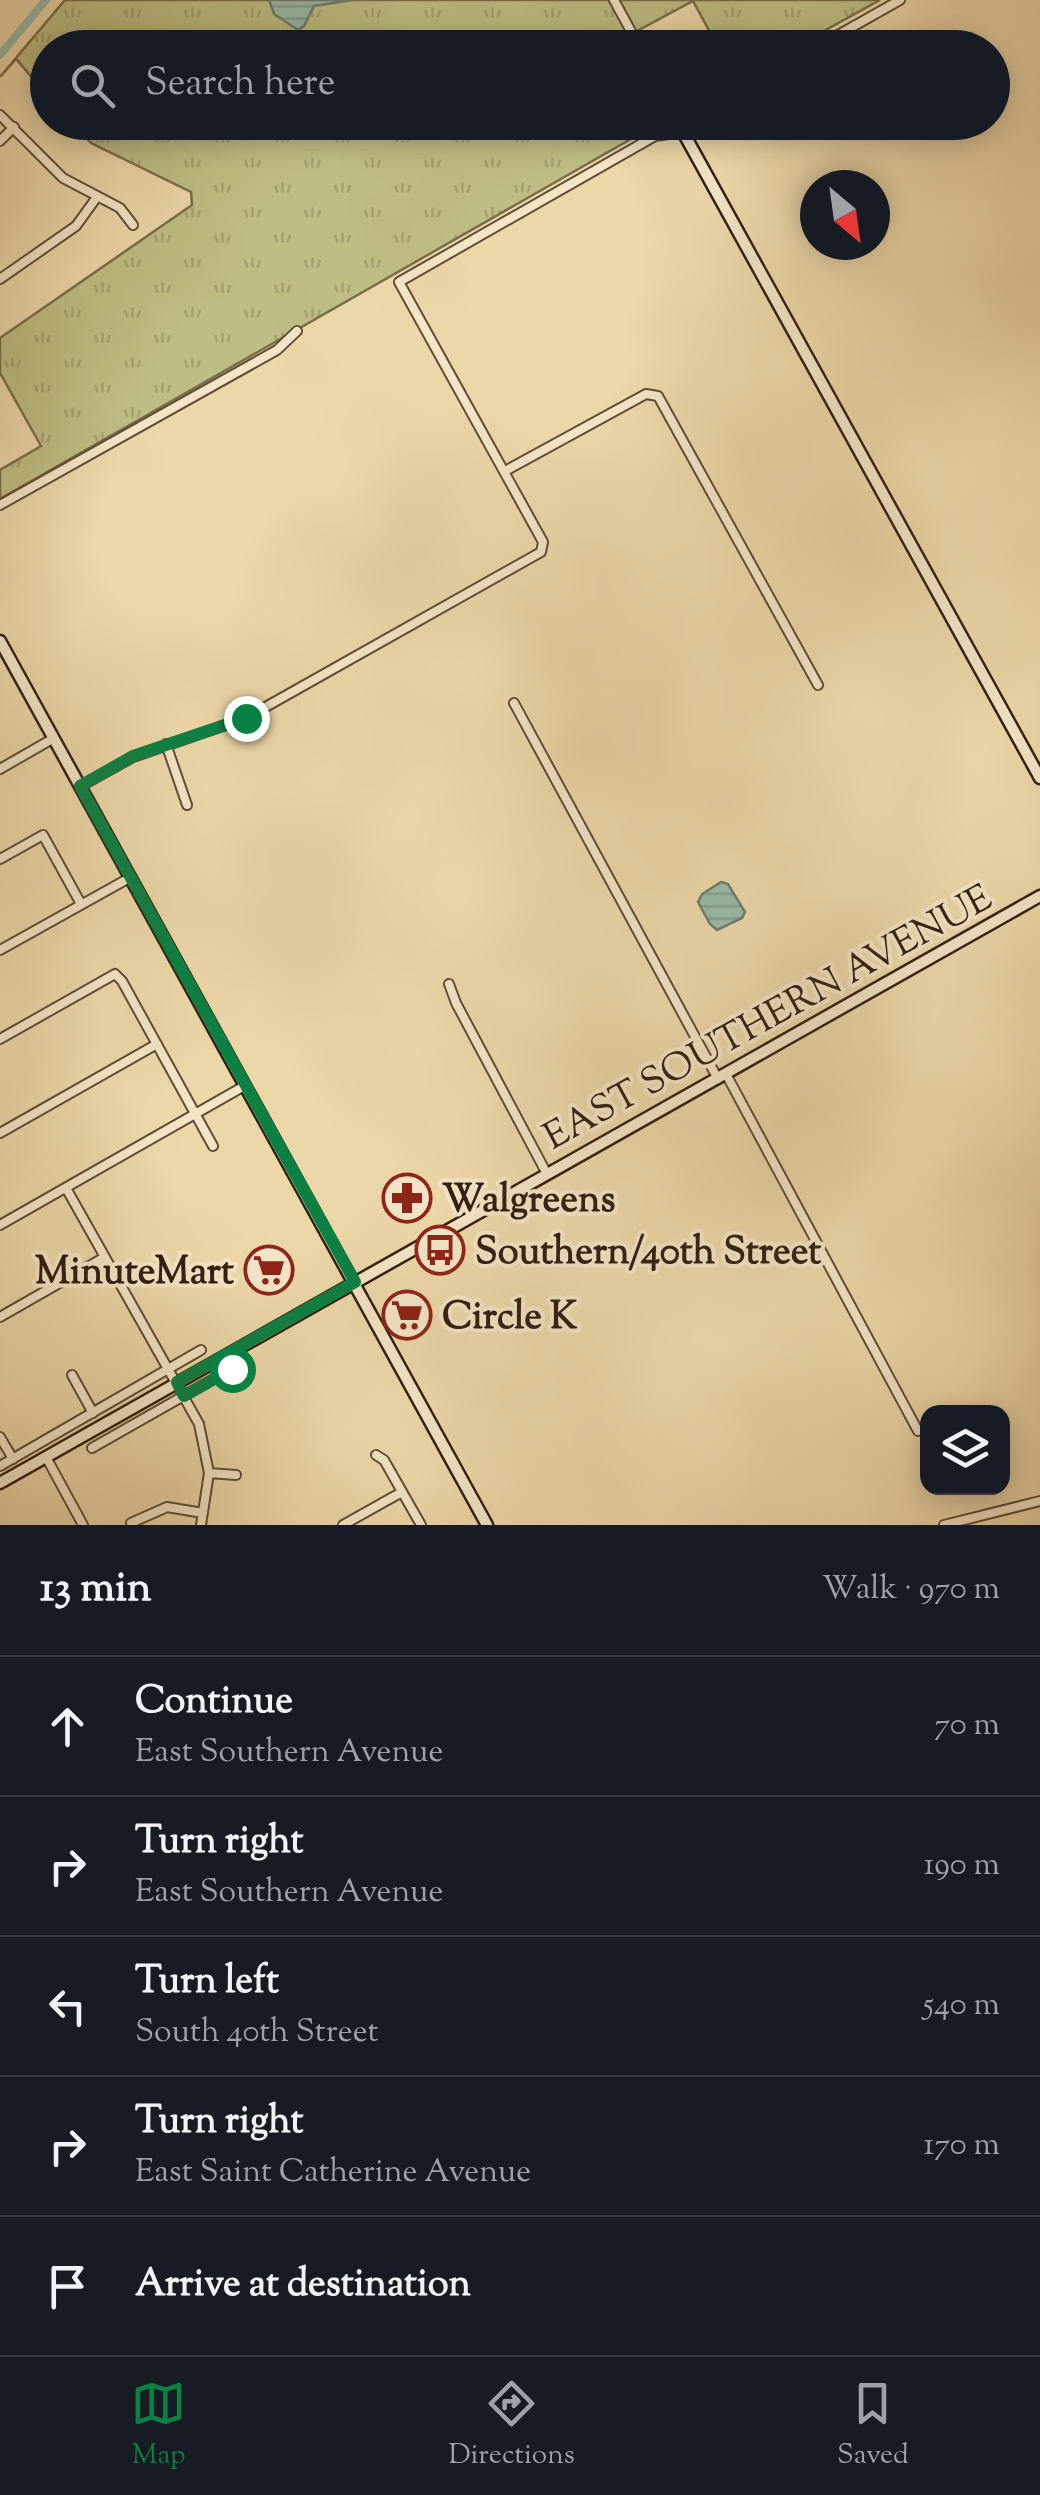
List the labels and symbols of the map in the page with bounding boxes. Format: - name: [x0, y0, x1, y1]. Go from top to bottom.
- north arrow: [800, 170, 890, 260]
- route end: [224, 696, 270, 742]
- street label: EAST SOUTHERN AVENUE: [535, 873, 1003, 1166]
- pharmacy icon: Walgreens: [381, 1172, 433, 1224]
- place label: Walgreens: [442, 1175, 615, 1229]
- bus stop icon: Southern/40th Street: [414, 1224, 466, 1276]
- place label: Southern/40th Street: [475, 1227, 821, 1281]
- supermarket icon: MinuteMart: [243, 1244, 295, 1296]
- place label: MinuteMart: [35, 1247, 234, 1301]
- supermarket icon: Circle K: [381, 1289, 433, 1341]
- place label: Circle K: [442, 1292, 578, 1346]
- route start: [210, 1347, 256, 1393]

